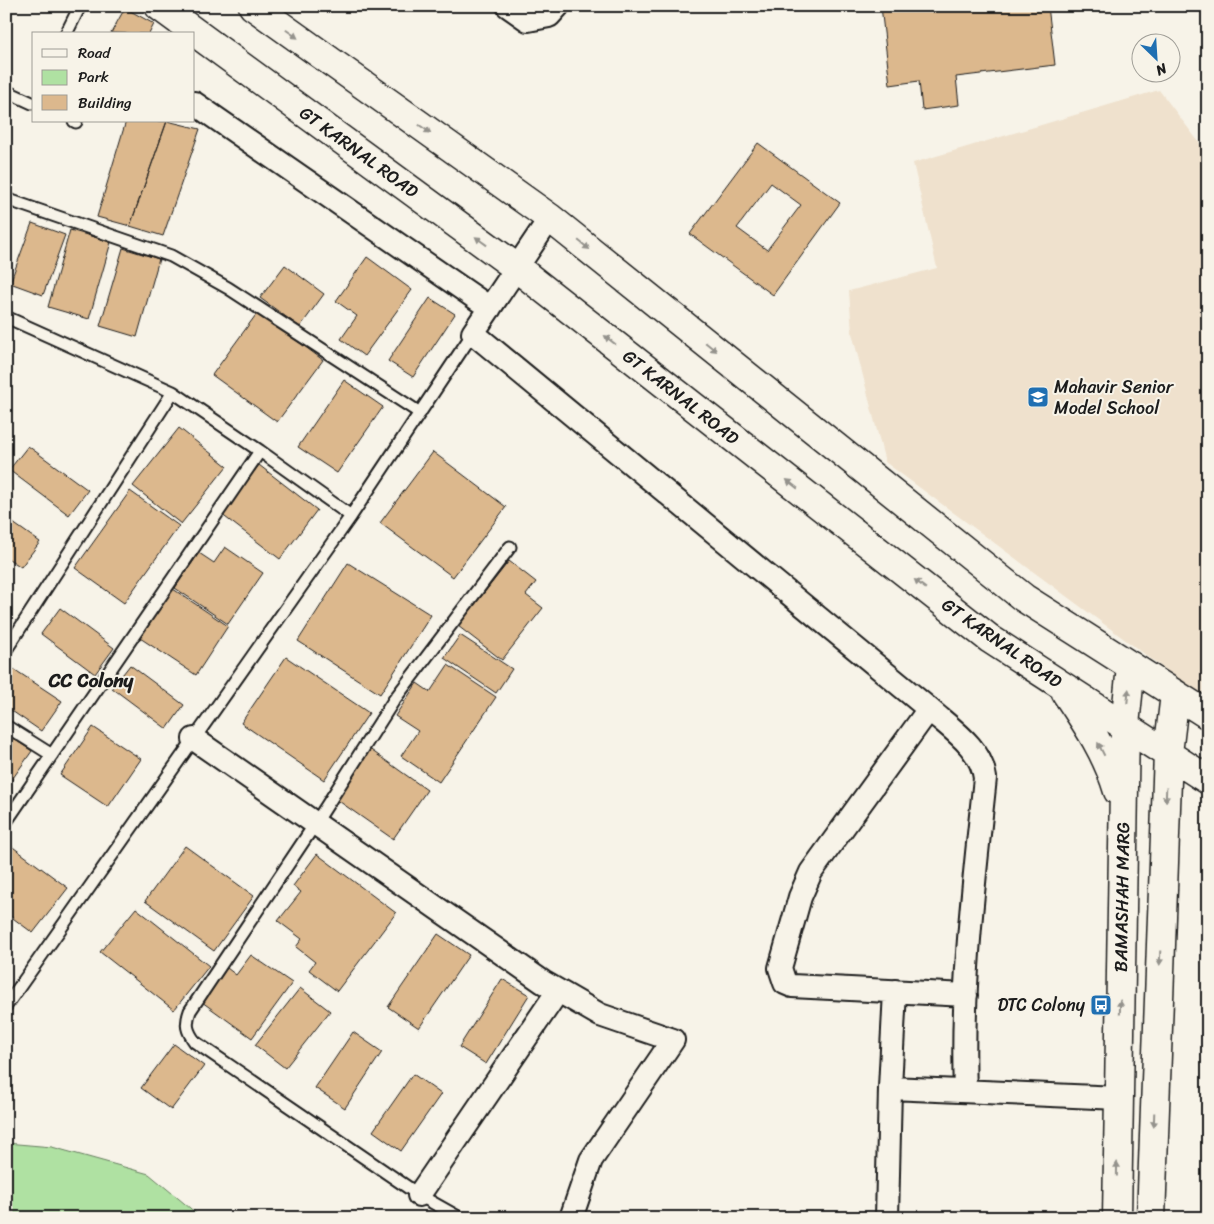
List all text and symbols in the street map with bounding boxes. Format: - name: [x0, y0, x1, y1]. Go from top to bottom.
- one-way arrow: [285, 29, 298, 40]
- legend: [32, 32, 195, 122]
- north arrow: [1132, 32, 1182, 82]
- text: Road: [78, 40, 111, 66]
- text: N: [1151, 56, 1172, 83]
- text: Park: [78, 64, 109, 90]
- text: Building: [78, 90, 132, 116]
- street label: GT KARNAL ROAD: [292, 97, 426, 207]
- one-way arrow: [418, 124, 432, 134]
- one-way arrow: [474, 236, 488, 246]
- one-way arrow: [577, 240, 590, 251]
- one-way arrow: [604, 335, 617, 346]
- street label: GT KARNAL ROAD: [615, 341, 747, 453]
- one-way arrow: [704, 341, 717, 352]
- place label: Mahavir Senior Model School: [1054, 371, 1175, 424]
- school or university icon: Mahavir Senior Model School: [1026, 385, 1050, 409]
- one-way arrow: [786, 479, 799, 490]
- one-way arrow: [914, 579, 927, 590]
- street label: GT KARNAL ROAD: [935, 589, 1069, 697]
- district label: CC Colony: [48, 664, 135, 697]
- one-way arrow: [1124, 688, 1132, 704]
- one-way arrow: [1097, 742, 1105, 756]
- one-way arrow: [1162, 787, 1170, 803]
- street label: BAMASHAH MARG: [1105, 822, 1139, 972]
- one-way arrow: [1156, 950, 1164, 966]
- place label: DTC Colony: [997, 989, 1086, 1021]
- bus stop icon: DTC Colony: [1089, 993, 1113, 1017]
- one-way arrow: [1116, 998, 1124, 1014]
- one-way arrow: [1150, 1112, 1158, 1128]
- one-way arrow: [1114, 1161, 1122, 1177]

